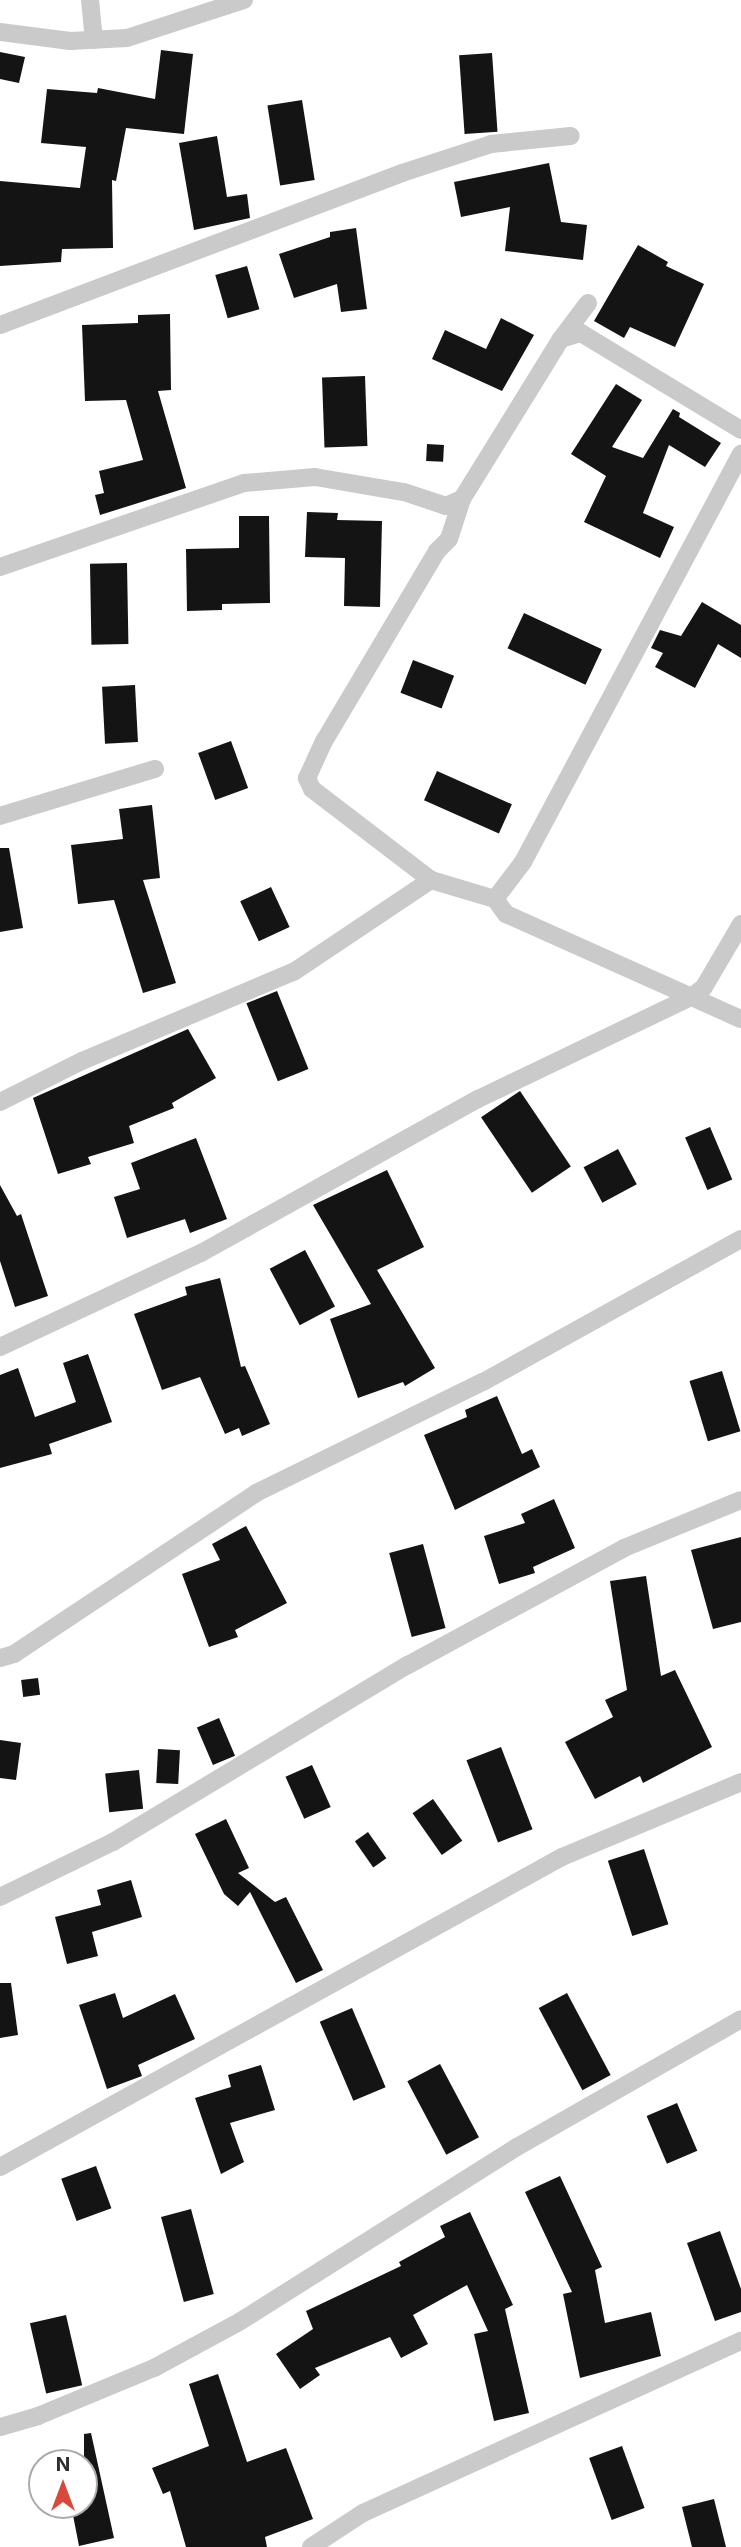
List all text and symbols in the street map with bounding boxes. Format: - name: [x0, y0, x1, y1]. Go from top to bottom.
- north arrow: [28, 2449, 98, 2519]
- text: N: [56, 2453, 70, 2476]

